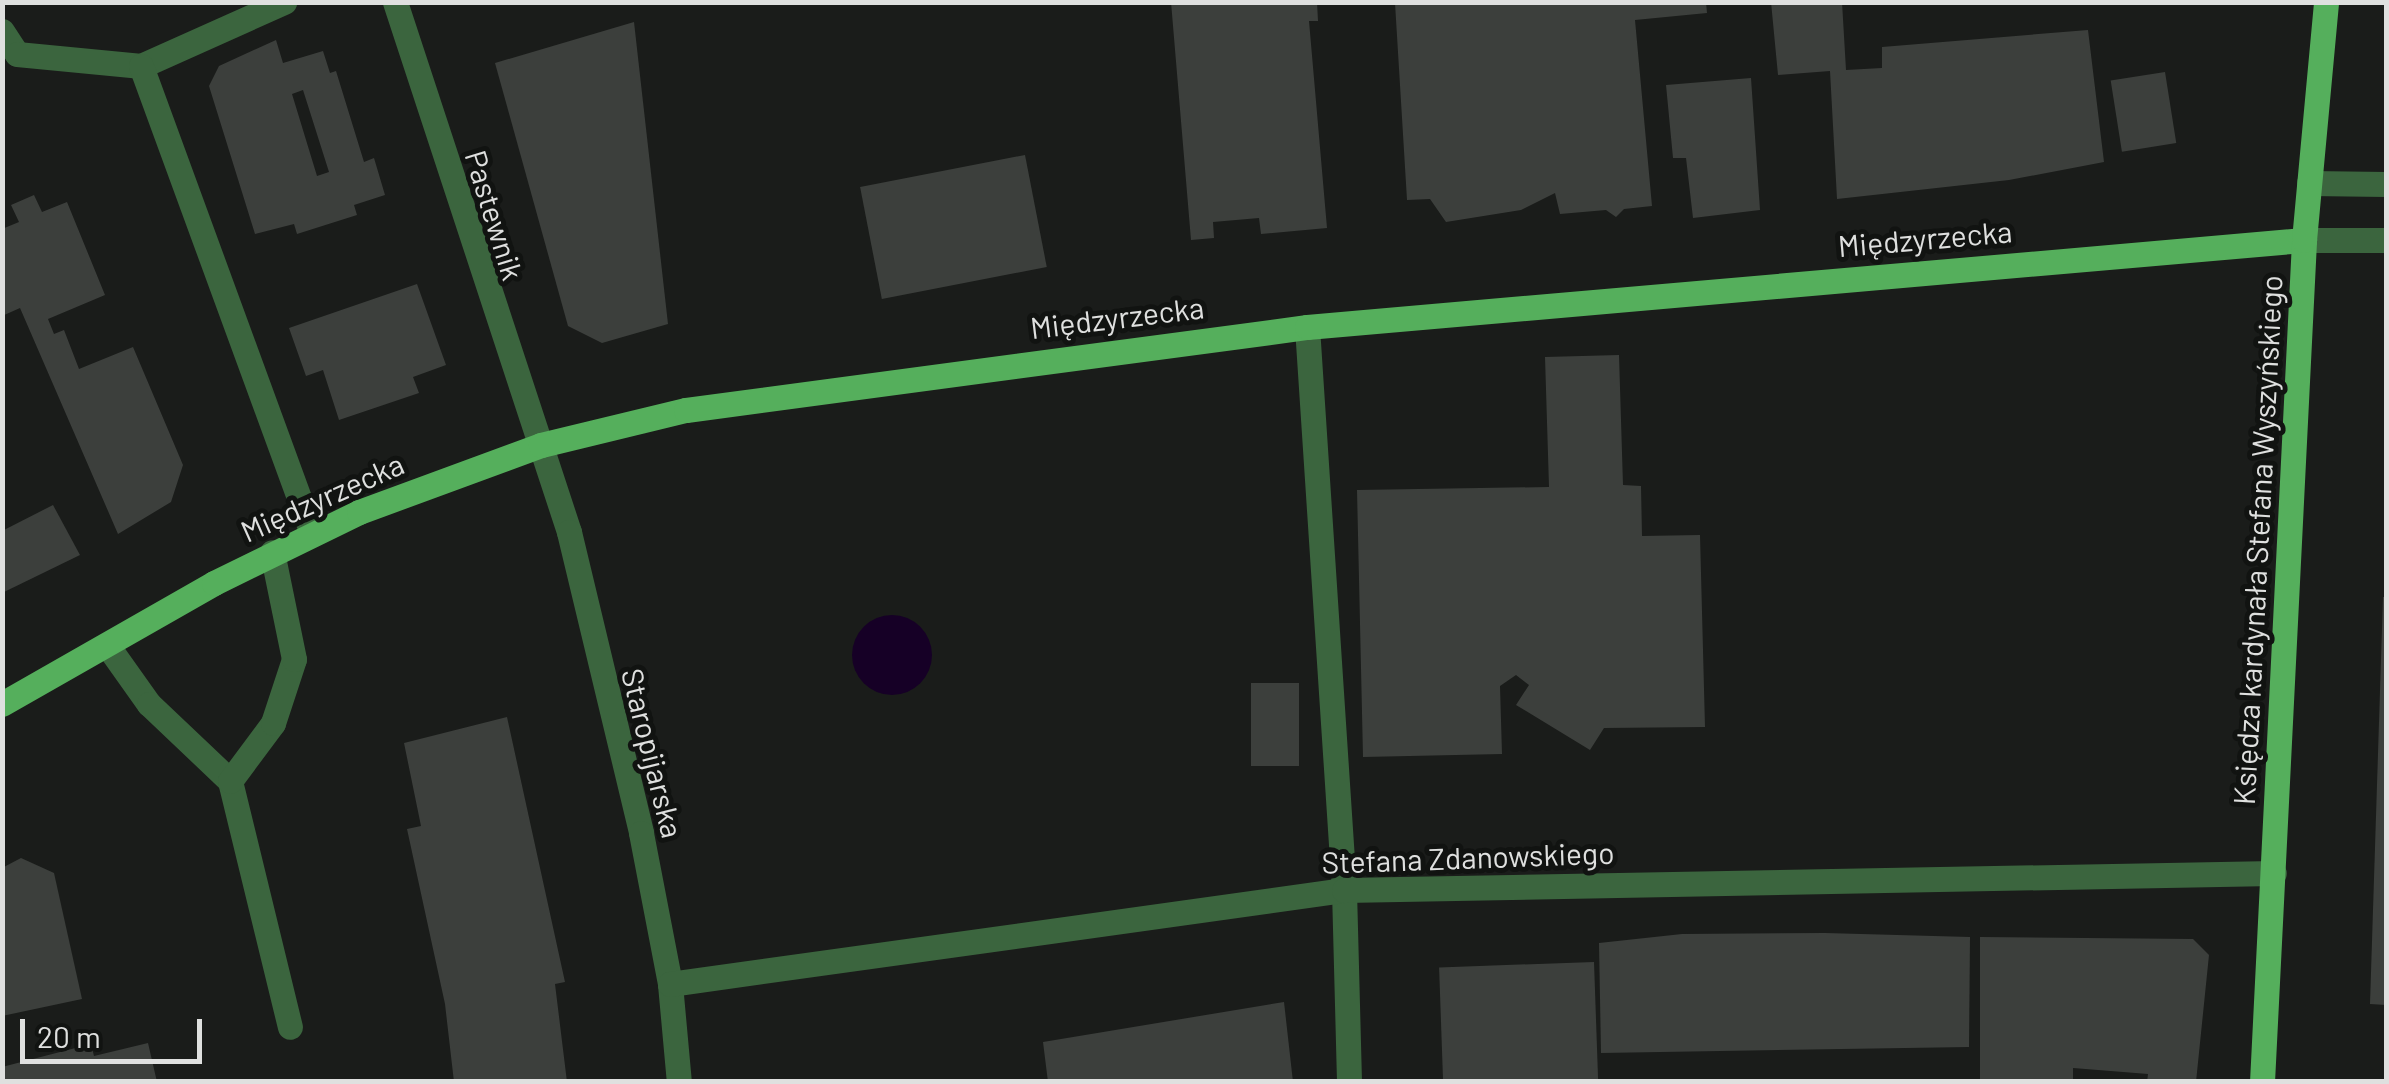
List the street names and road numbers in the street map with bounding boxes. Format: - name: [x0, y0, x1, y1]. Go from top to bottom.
- street label: Pastewnik: [458, 146, 532, 284]
- street label: Międzyrzecka: [1836, 212, 2014, 264]
- street label: Księdza kardynała Stefana Wyszyńskiego: [2225, 274, 2289, 806]
- street label: Międzyrzecka: [1028, 288, 1206, 346]
- street label: Międzyrzecka: [235, 445, 409, 549]
- street label: Staropijarska: [615, 665, 691, 841]
- street label: Stefana Zdanowskiego: [1321, 834, 1615, 880]

